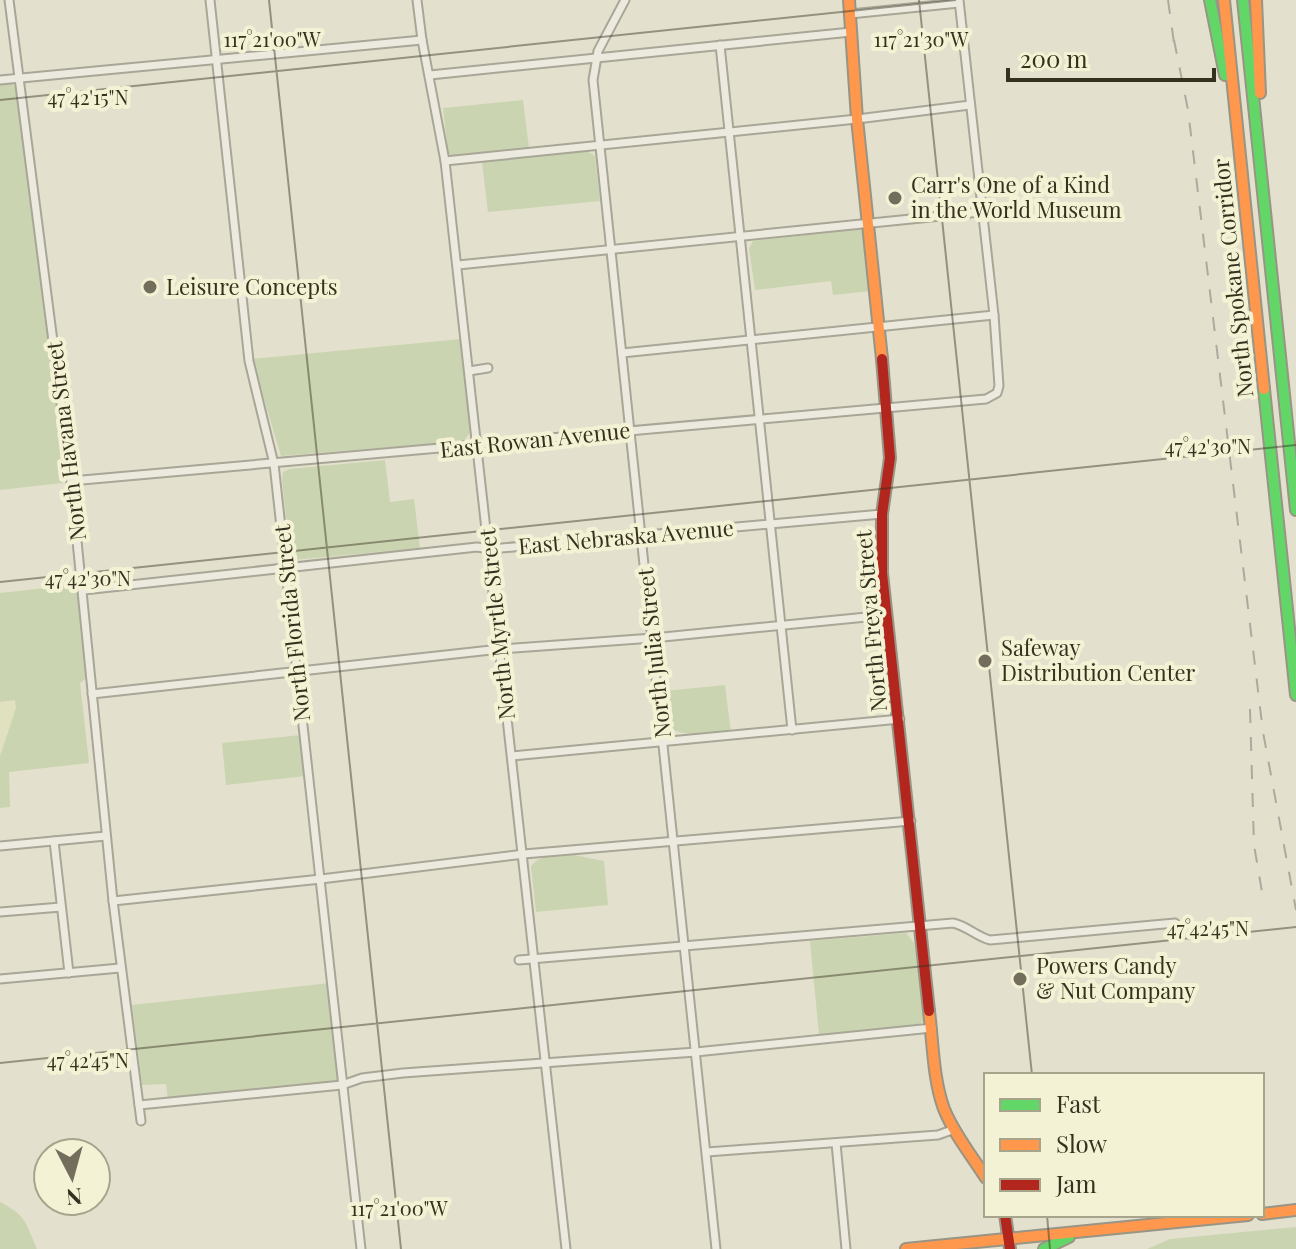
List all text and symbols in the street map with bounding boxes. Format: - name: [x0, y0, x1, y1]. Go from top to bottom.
- text: 117°21'00"W: [223, 25, 321, 52]
- text: 117°21'30"W: [874, 25, 969, 52]
- scale bar: [1008, 32, 1214, 82]
- text: 200 m: [1020, 42, 1088, 74]
- text: 47°42'15"N: [47, 83, 129, 110]
- street label: North Spokane Corridor: [1205, 157, 1259, 399]
- place label: Carr's One of a Kind in the World Museum: [911, 169, 1122, 224]
- marker: Carr's One of a Kind in the World Museum: [886, 189, 904, 207]
- place label: Leisure Concepts: [166, 271, 338, 301]
- marker: Leisure Concepts: [141, 278, 159, 296]
- street label: North Havana Street: [38, 339, 92, 542]
- street label: East Rowan Avenue: [438, 414, 632, 464]
- text: 47°42'30"N: [1165, 432, 1251, 459]
- street label: East Nebraska Avenue: [517, 512, 735, 560]
- street label: North Florida Street: [266, 522, 316, 723]
- street label: North Myrtle Street: [471, 526, 521, 721]
- street label: North Freya Street: [847, 528, 893, 713]
- text: 47°42'30"N: [45, 564, 131, 591]
- street label: North Julia Street: [629, 565, 677, 740]
- place label: Safeway Distribution Center: [1001, 632, 1196, 687]
- marker: Safeway Distribution Center: [976, 652, 994, 670]
- text: 47°42'45"N: [1167, 914, 1249, 941]
- place label: Powers Candy & Nut Company: [1036, 950, 1195, 1005]
- marker: Powers Candy & Nut Company: [1011, 970, 1029, 988]
- text: 47°42'45"N: [47, 1046, 129, 1073]
- legend: [984, 1073, 1264, 1217]
- text: Fast: [1056, 1087, 1101, 1119]
- text: Slow: [1056, 1127, 1108, 1159]
- north arrow: [32, 1137, 112, 1217]
- text: Jam: [1055, 1167, 1097, 1199]
- text: N: [65, 1182, 84, 1214]
- text: 117°21'00"W: [350, 1194, 448, 1221]

